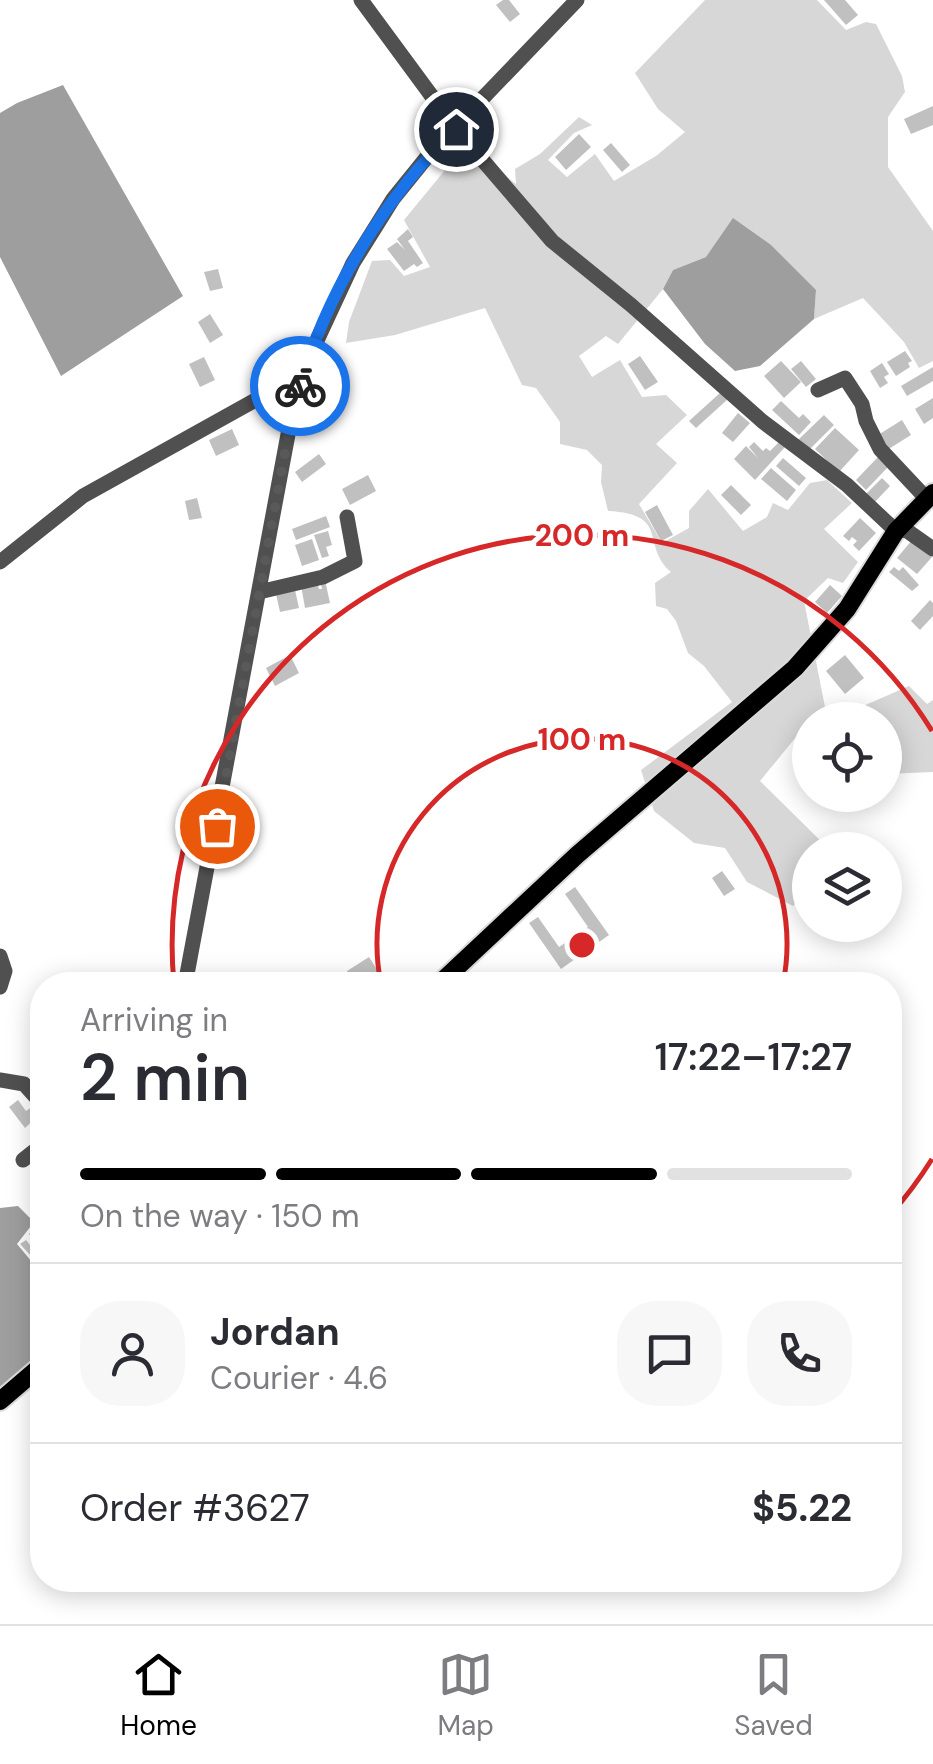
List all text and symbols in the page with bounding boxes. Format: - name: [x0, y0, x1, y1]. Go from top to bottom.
- pin: [414, 87, 499, 172]
- icon: home: [429, 102, 484, 157]
- courier: [250, 336, 350, 436]
- icon: bike: [273, 359, 328, 414]
- text: 200 m: [535, 516, 629, 555]
- map controls: [792, 702, 902, 942]
- button: locate: [792, 702, 902, 812]
- text: 100 m: [538, 720, 626, 759]
- pin: [175, 784, 260, 869]
- icon: bag: [190, 799, 245, 854]
- button: layers: [792, 832, 902, 942]
- centre of rings: [564, 927, 600, 963]
- text: Arriving in: [80, 999, 228, 1041]
- text: 17:22–17:27: [655, 1032, 852, 1082]
- text: 2 min: [80, 1036, 250, 1120]
- text: On the way · 150 m: [80, 1195, 360, 1237]
- button: person: [80, 1301, 185, 1406]
- button: chat: [617, 1301, 722, 1406]
- button: phone: [747, 1301, 852, 1406]
- text: Jordan: [210, 1307, 340, 1357]
- text: Courier · 4.6: [210, 1357, 388, 1399]
- text: Order #3627: [80, 1483, 310, 1533]
- text: $5.22: [752, 1483, 852, 1533]
- tab: Home: [120, 1647, 197, 1744]
- tab: Map: [437, 1647, 494, 1744]
- tab: Saved: [734, 1647, 813, 1744]

